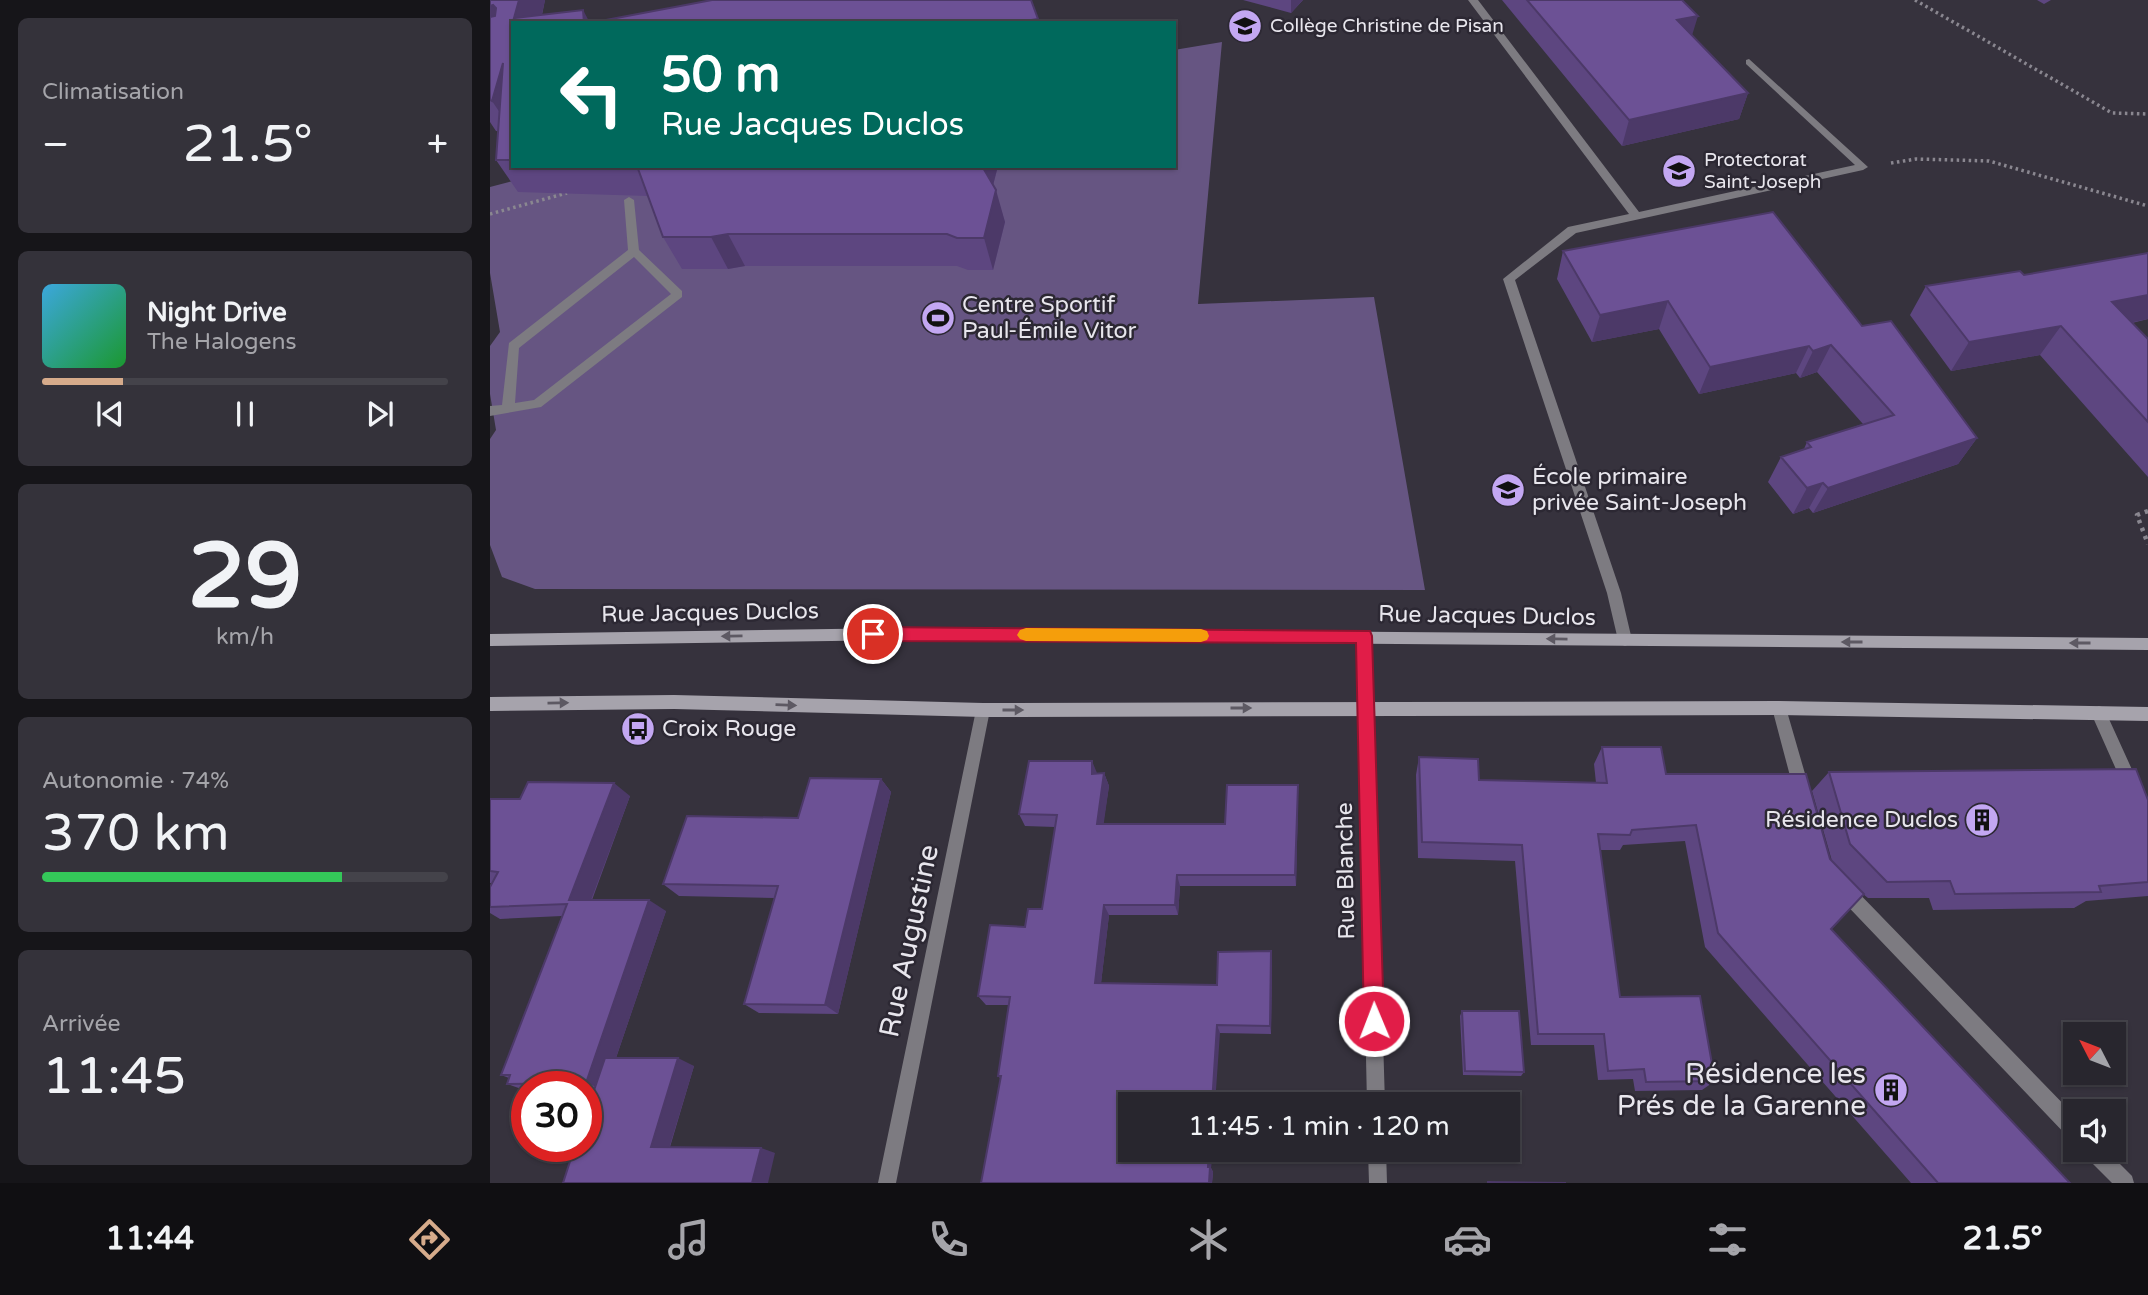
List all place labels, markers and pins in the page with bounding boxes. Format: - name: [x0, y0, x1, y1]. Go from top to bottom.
- school or university icon: Collège Christine de Pisan: [1226, 7, 1264, 45]
- place label: Collège Christine de Pisan: [1270, 15, 1504, 37]
- place label: Protectorat Saint-Joseph: [1704, 149, 1821, 193]
- school or university icon: Protectorat Saint-Joseph: [1660, 152, 1698, 190]
- place label: Centre Sportif Paul-Émile Vitor: [962, 291, 1137, 345]
- sports icon: Centre Sportif Paul-Émile Vitor: [919, 299, 957, 337]
- place label: École primaire privée Saint-Joseph: [1532, 463, 1747, 517]
- school or university icon: École primaire privée Saint-Joseph: [1489, 471, 1527, 509]
- pin: [843, 604, 903, 664]
- bus stop icon: Croix Rouge: [619, 710, 657, 748]
- place label: Croix Rouge: [662, 715, 796, 743]
- building icon: Résidence Duclos: [1963, 801, 2001, 839]
- place label: Résidence Duclos: [1765, 806, 1958, 834]
- place label: Résidence les Prés de la Garenne: [1617, 1057, 1866, 1123]
- building icon: Résidence les Prés de la Garenne: [1872, 1071, 1910, 1109]

